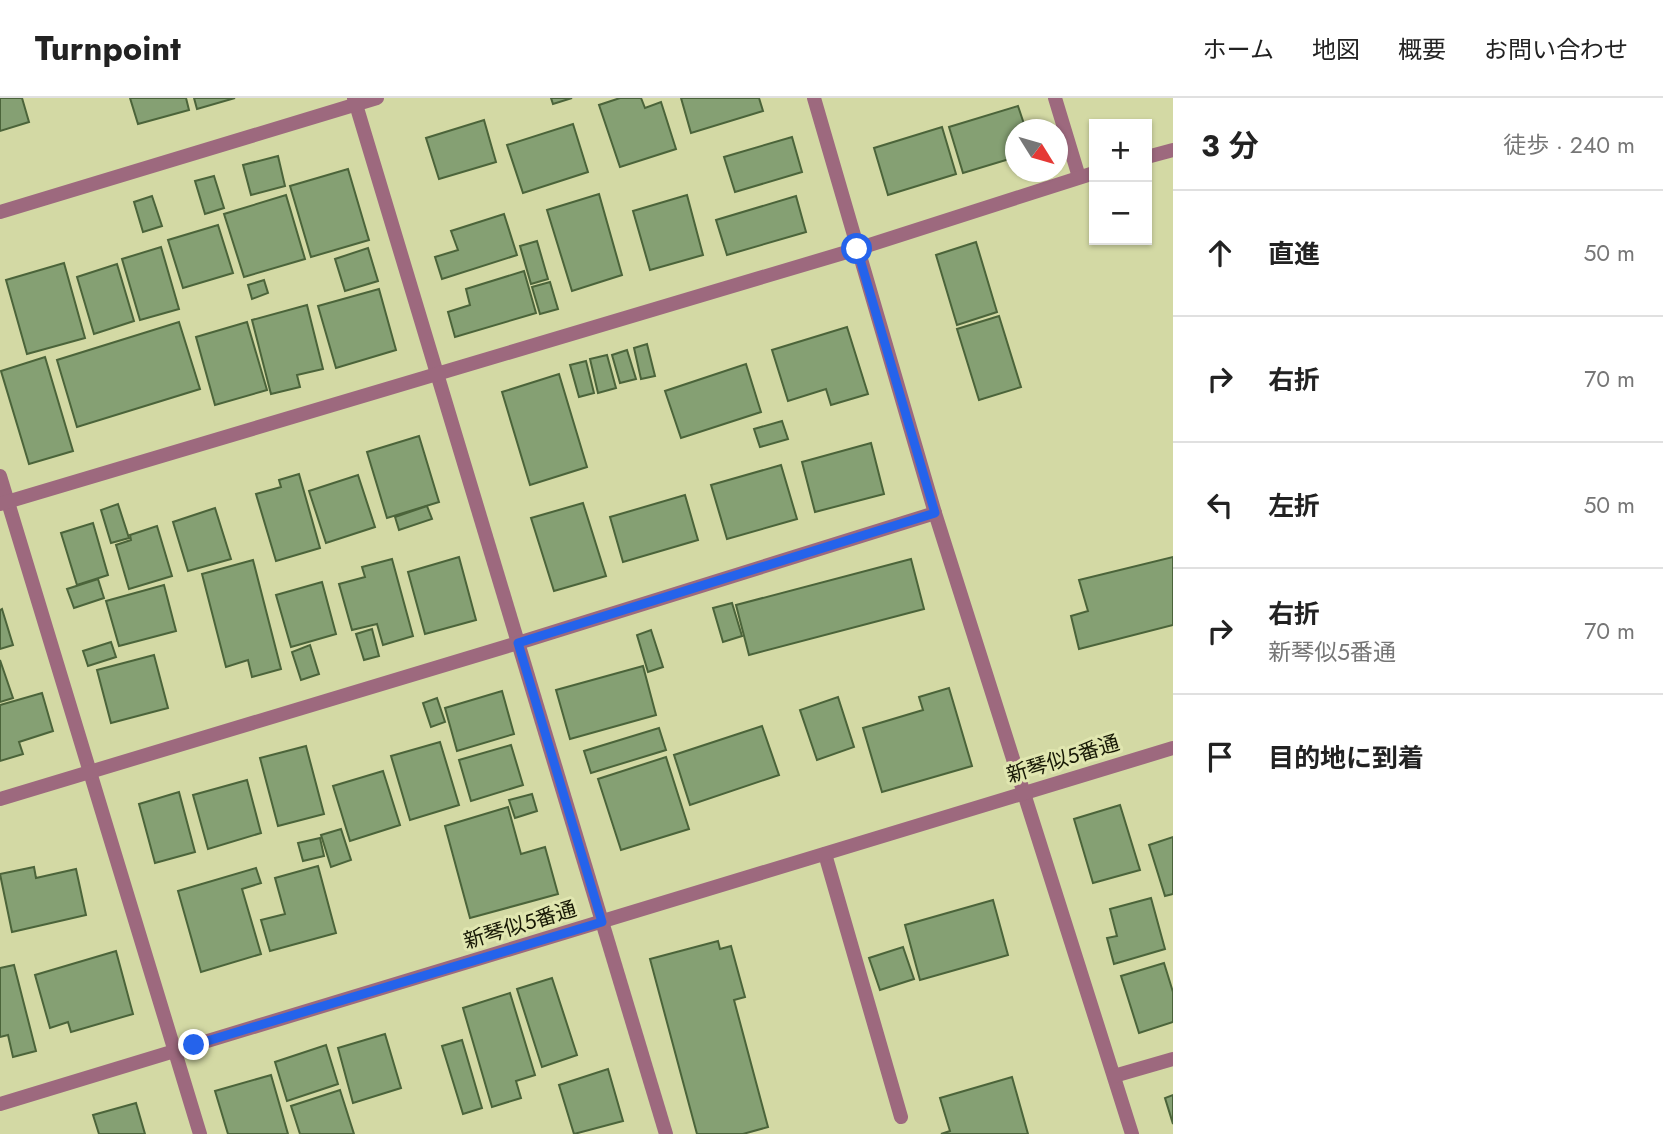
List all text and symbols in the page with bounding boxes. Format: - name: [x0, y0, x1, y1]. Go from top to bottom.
- text: Turnpoint: [35, 25, 181, 72]
- text: ホーム: [1203, 32, 1274, 67]
- text: 地図: [1312, 32, 1360, 67]
- text: 概要: [1398, 32, 1446, 67]
- text: お問い合わせ: [1484, 32, 1628, 67]
- north arrow: [1005, 119, 1068, 182]
- map controls: [1089, 119, 1152, 245]
- button: +: [1089, 119, 1152, 182]
- text: 3 分: [1201, 124, 1259, 167]
- text: 徒歩 · 240 m: [1503, 128, 1635, 162]
- button: −: [1089, 182, 1152, 245]
- route start: [841, 233, 872, 264]
- icon: ahead: [1201, 234, 1239, 272]
- text: 直進: [1268, 235, 1320, 273]
- text: 50 m: [1583, 236, 1635, 270]
- icon: right: [1201, 360, 1239, 398]
- text: 右折: [1268, 361, 1320, 399]
- text: 70 m: [1584, 362, 1635, 396]
- icon: left: [1201, 486, 1239, 524]
- text: 左折: [1268, 487, 1320, 525]
- text: 50 m: [1583, 488, 1635, 522]
- text: 右折: [1268, 595, 1320, 633]
- icon: right: [1201, 612, 1239, 650]
- text: 70 m: [1584, 614, 1635, 648]
- text: 新琴似5番通: [1268, 635, 1396, 669]
- street label: 新琴似5番通: [1003, 728, 1123, 790]
- icon: arrive: [1201, 738, 1239, 776]
- text: 目的地に到着: [1268, 739, 1424, 777]
- street label: 新琴似5番通: [460, 894, 580, 956]
- route end: [178, 1029, 209, 1060]

